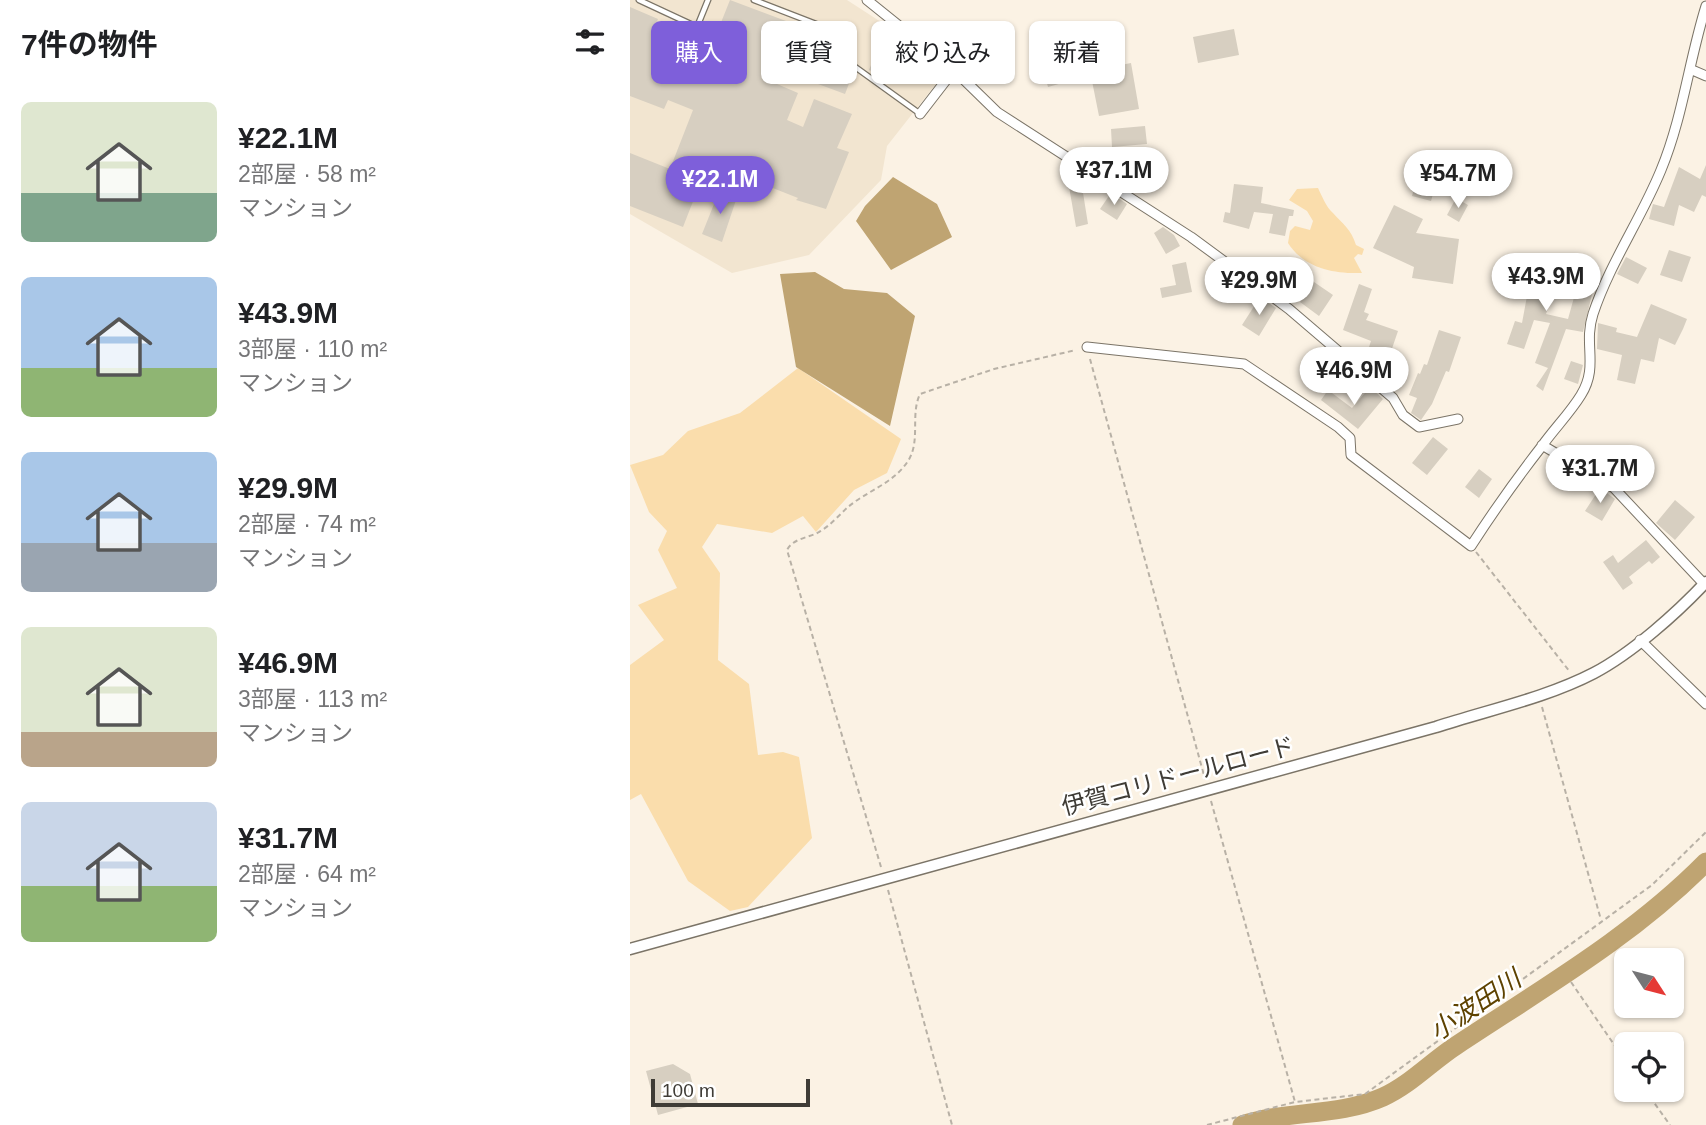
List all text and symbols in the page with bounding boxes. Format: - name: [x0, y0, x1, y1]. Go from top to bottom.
- chip: 購入: [651, 21, 747, 84]
- chip: 賃貸: [761, 21, 857, 84]
- chip: 絞り込み: [871, 21, 1015, 84]
- chip: 新着: [1029, 21, 1125, 84]
- icon: filters: [571, 23, 609, 61]
- text: 7件の物件: [21, 28, 158, 61]
- text: ¥22.1M: [238, 121, 338, 154]
- icon: home: [77, 130, 161, 214]
- pin: ¥37.1M: [1057, 148, 1171, 207]
- pin: ¥54.7M: [1401, 150, 1515, 210]
- pin: ¥22.1M: [663, 156, 777, 216]
- text: ¥37.1M: [1076, 157, 1152, 183]
- text: ¥54.7M: [1420, 160, 1496, 186]
- text: 2部屋 · 58 m²: [238, 161, 376, 187]
- text: ¥22.1M: [682, 166, 758, 192]
- text: マンション: [238, 195, 353, 221]
- pin: ¥43.9M: [1489, 254, 1603, 313]
- pin: ¥29.9M: [1202, 258, 1316, 317]
- text: ¥43.9M: [1508, 263, 1584, 289]
- text: ¥29.9M: [1221, 267, 1297, 293]
- text: ¥43.9M: [238, 296, 338, 329]
- icon: home: [77, 305, 161, 389]
- text: 3部屋 · 110 m²: [238, 336, 387, 362]
- pin: ¥46.9M: [1297, 348, 1411, 407]
- text: ¥46.9M: [1316, 357, 1392, 383]
- text: マンション: [238, 370, 353, 396]
- pin: ¥31.7M: [1543, 446, 1657, 505]
- text: ¥31.7M: [1562, 455, 1638, 481]
- text: ¥29.9M: [238, 471, 338, 504]
- icon: home: [77, 480, 161, 564]
- text: 2部屋 · 74 m²: [238, 511, 376, 537]
- text: マンション: [238, 545, 353, 571]
- text: ¥46.9M: [238, 646, 338, 679]
- icon: home: [77, 655, 161, 739]
- text: 3部屋 · 113 m²: [238, 686, 387, 712]
- text: マンション: [238, 720, 353, 746]
- street label: 伊賀コリドールロード: [1059, 732, 1297, 820]
- text: ¥31.7M: [238, 821, 338, 854]
- icon: home: [77, 830, 161, 914]
- text: 2部屋 · 64 m²: [238, 861, 376, 887]
- text: マンション: [238, 895, 353, 921]
- north arrow: [1614, 948, 1684, 1018]
- map controls: [1614, 948, 1684, 1102]
- water label: 小波田川: [1423, 962, 1529, 1047]
- button: locate: [1614, 1032, 1684, 1102]
- scale bar: [651, 1076, 810, 1108]
- text: 100 m: [662, 1080, 715, 1101]

